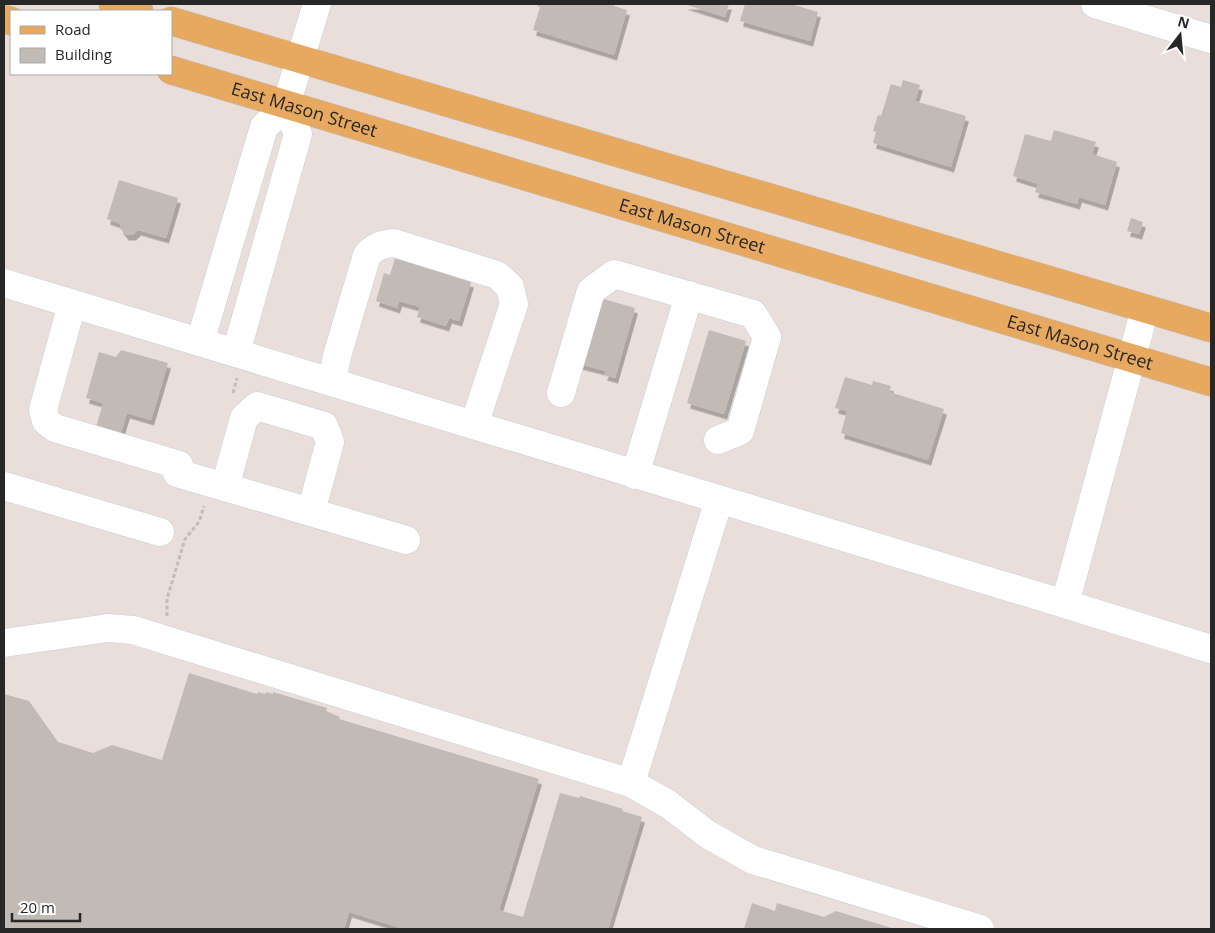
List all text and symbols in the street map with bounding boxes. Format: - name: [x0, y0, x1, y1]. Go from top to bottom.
- legend: [10, 10, 172, 75]
- north arrow: [1155, 10, 1205, 60]
- text: N: [1176, 11, 1192, 33]
- text: Road: [55, 19, 91, 39]
- text: Building: [55, 44, 112, 64]
- street label: East Mason Street: [228, 76, 380, 142]
- street label: East Mason Street: [616, 192, 768, 259]
- street label: East Mason Street: [1004, 308, 1156, 375]
- scale bar: [12, 890, 80, 922]
- text: 20 m: [20, 897, 55, 917]

